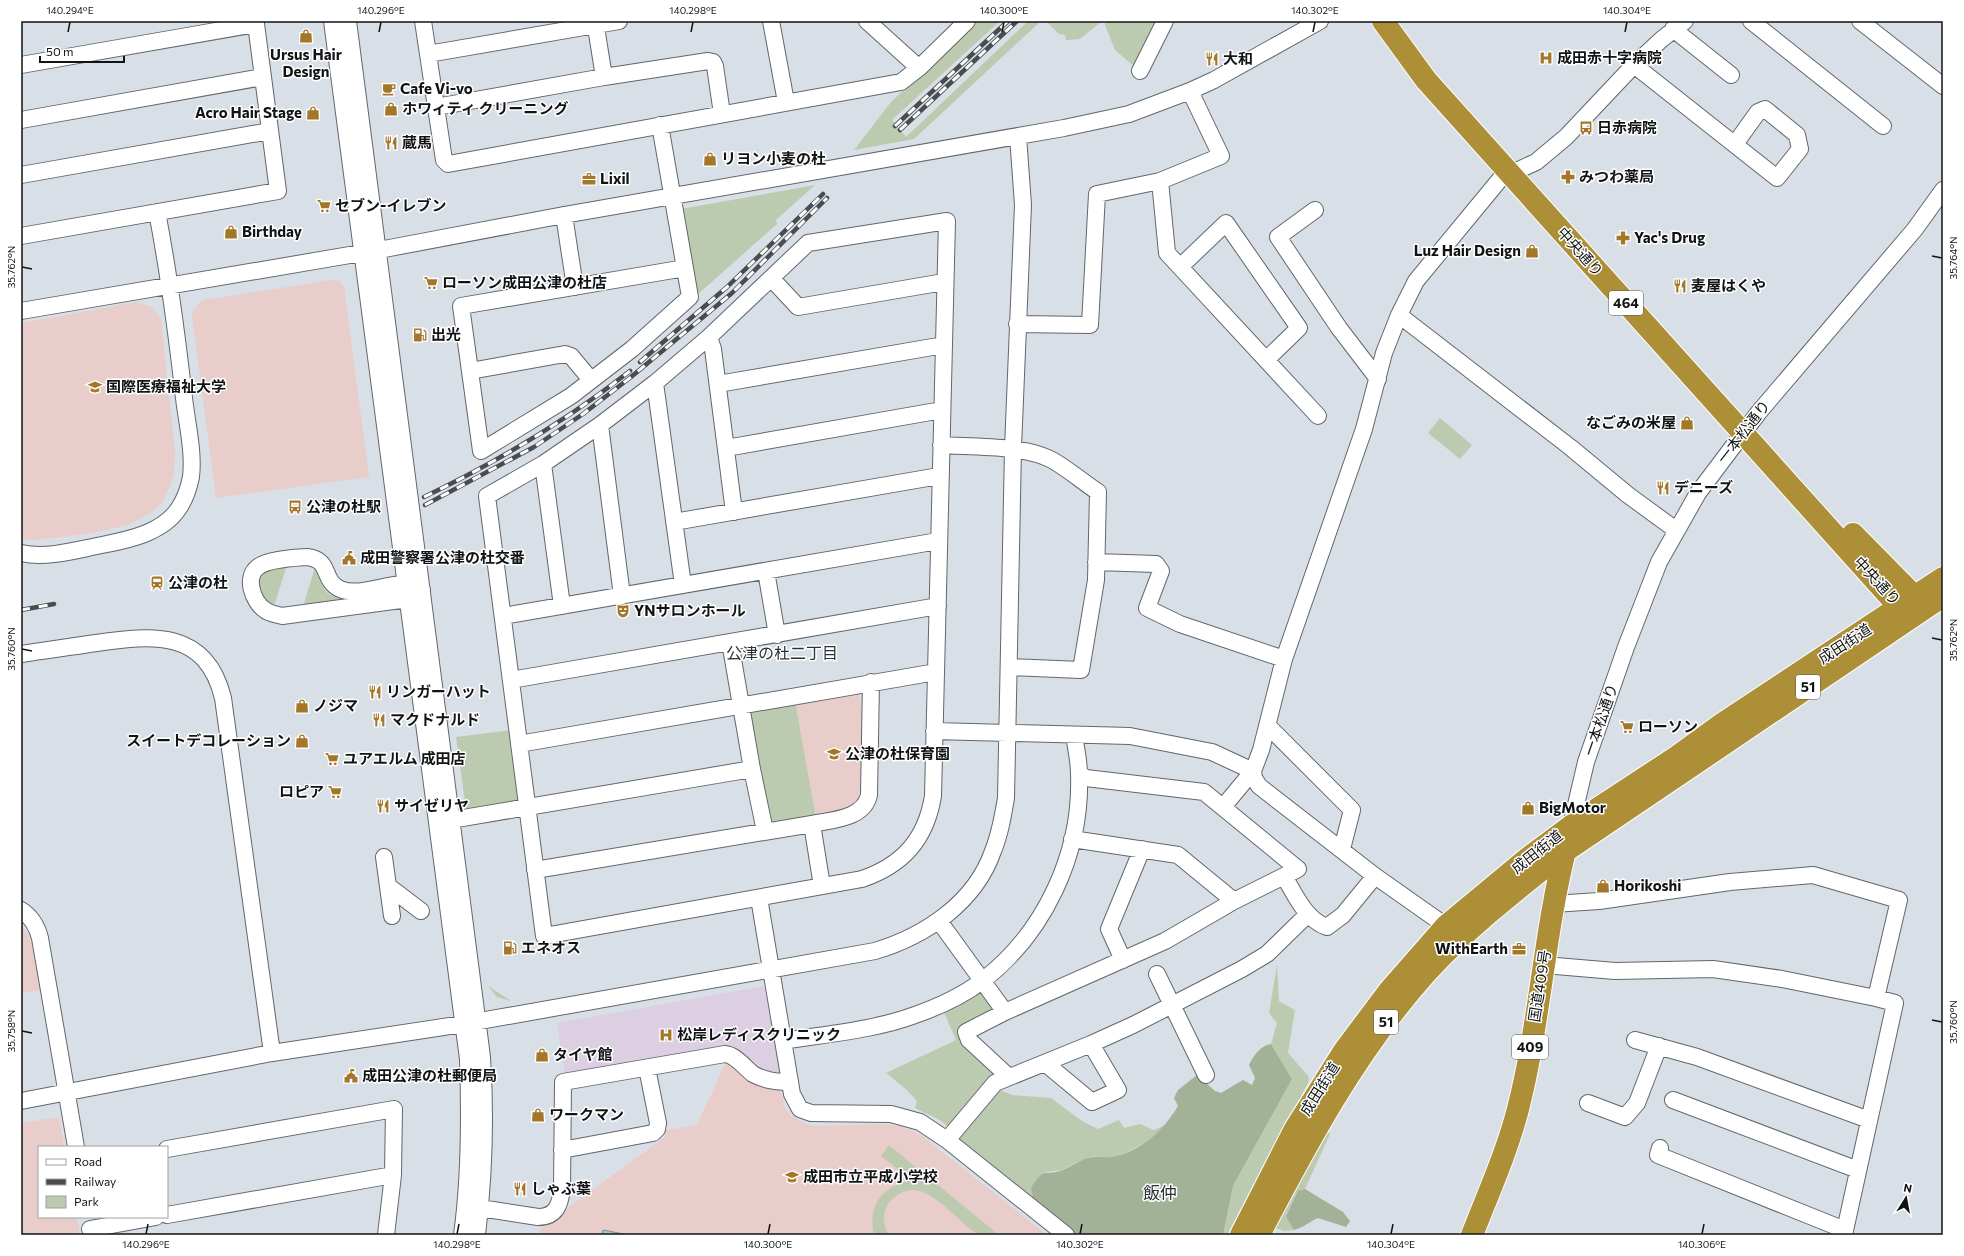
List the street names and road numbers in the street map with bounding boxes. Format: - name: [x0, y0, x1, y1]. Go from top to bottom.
- street label: 中央通り: [1554, 223, 1608, 280]
- road number: 464: [1609, 291, 1643, 315]
- street label: 一本松通り: [1713, 396, 1773, 466]
- street label: 中央通り: [1851, 552, 1905, 608]
- street label: 成田街道: [1814, 619, 1875, 667]
- road number: 51: [1796, 675, 1820, 699]
- street label: 一本松通り: [1579, 681, 1621, 758]
- street label: 成田街道: [1507, 826, 1566, 877]
- street label: 国道409号: [1524, 948, 1554, 1023]
- road number: 51: [1374, 1010, 1398, 1034]
- road number: 409: [1512, 1035, 1548, 1059]
- street label: 成田街道: [1296, 1058, 1343, 1119]

